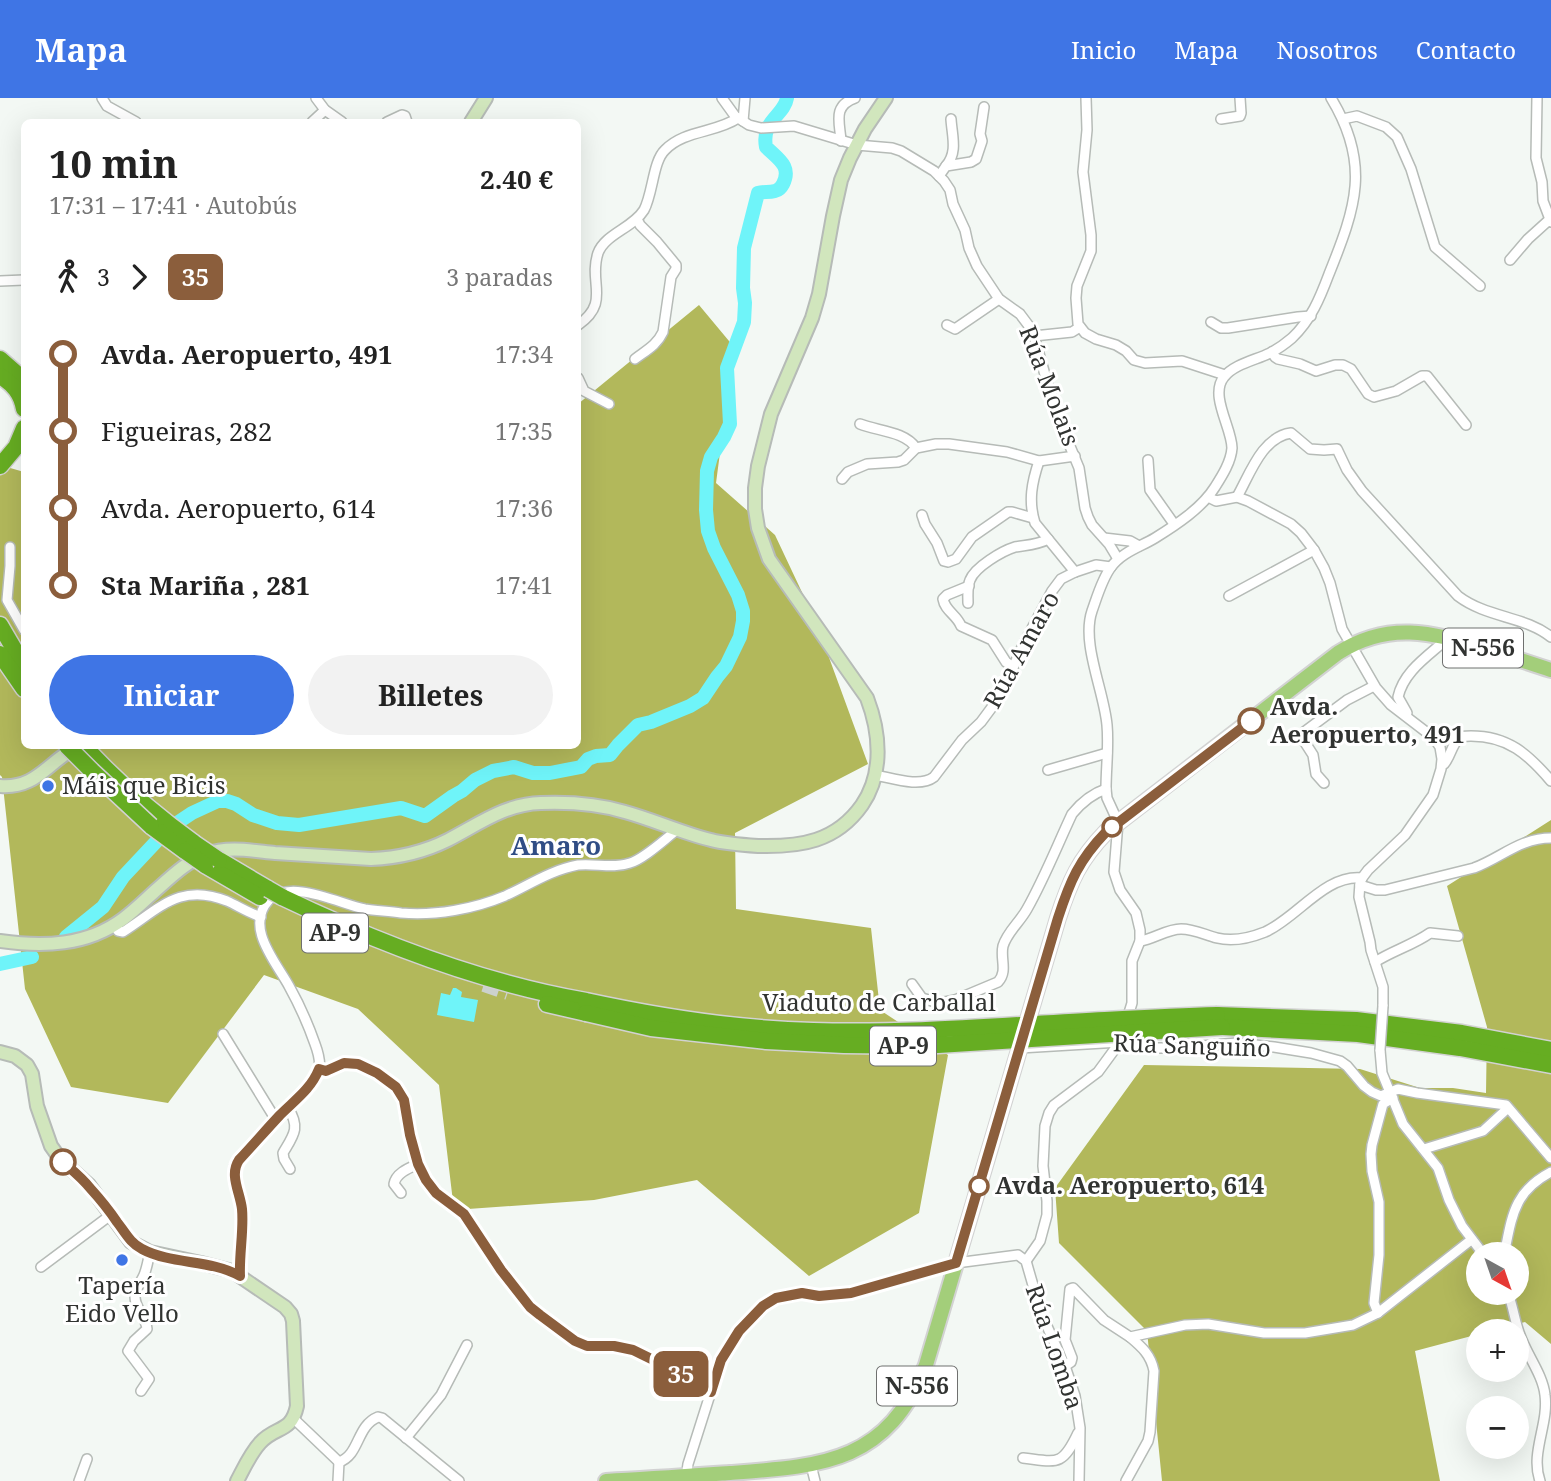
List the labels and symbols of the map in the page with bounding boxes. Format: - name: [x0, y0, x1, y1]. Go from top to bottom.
- street label: Rúa Molais: [1012, 320, 1088, 450]
- street label: Rúa Amaro: [975, 585, 1066, 714]
- road number: N-556: [1443, 628, 1523, 668]
- place label: Avda. Aeropuerto, 491: [1270, 689, 1465, 750]
- marker: Avda. Aeropuerto, 491: [1238, 708, 1264, 734]
- place label: Máis que Bicis: [62, 768, 226, 801]
- marker: Máis que Bicis: [40, 778, 56, 794]
- unlabelled marker: [1102, 817, 1122, 837]
- district label: Amaro: [511, 827, 601, 863]
- road number: AP-9: [302, 914, 368, 953]
- street label: Viaduto de Carballal: [762, 985, 996, 1018]
- street label: Rúa Sanguiño: [1113, 1025, 1272, 1064]
- road number: AP-9: [870, 1026, 936, 1065]
- unlabelled marker: [50, 1149, 76, 1175]
- place label: Avda. Aeropuerto, 614: [995, 1168, 1265, 1201]
- marker: Avda. Aeropuerto, 614: [969, 1176, 989, 1196]
- north arrow: [1466, 1242, 1530, 1306]
- marker: Tapería Eido Vello: [114, 1252, 130, 1268]
- place label: Tapería Eido Vello: [65, 1268, 179, 1329]
- street label: Rúa Lomba: [1019, 1279, 1092, 1414]
- line badge: 35: [650, 1351, 712, 1397]
- road number: N-556: [877, 1366, 957, 1406]

